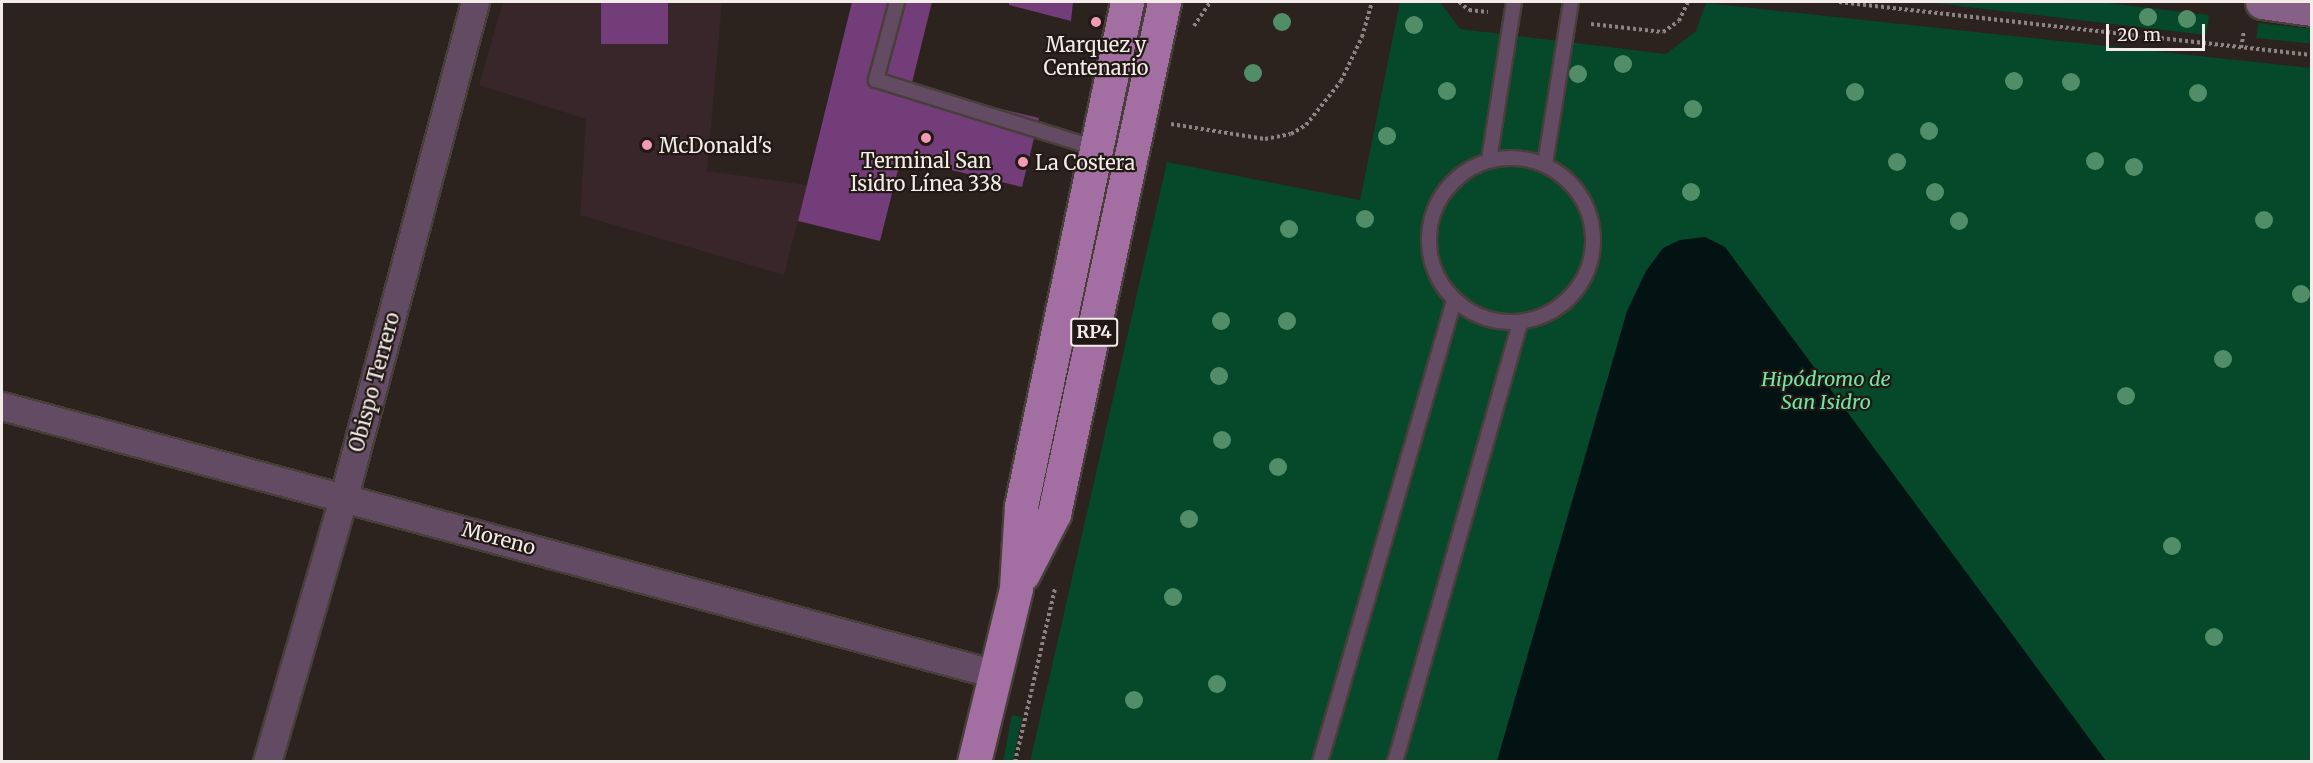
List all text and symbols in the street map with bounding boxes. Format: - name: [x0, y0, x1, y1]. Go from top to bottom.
- scale bar: [2109, 12, 2208, 50]
- marker: Marquez y Centenario: [1089, 15, 1103, 29]
- text: 20 m: [2117, 23, 2161, 46]
- place label: Marquez y Centenario: [1043, 32, 1149, 79]
- marker: Terminal San Isidro Línea 338: [919, 131, 933, 145]
- place label: McDonald's: [659, 133, 772, 157]
- marker: McDonald's: [640, 138, 654, 152]
- place label: Terminal San Isidro Línea 338: [850, 148, 1002, 195]
- place label: La Costera: [1035, 150, 1135, 174]
- marker: La Costera: [1016, 155, 1030, 169]
- street label: Obispo Terrero: [344, 310, 404, 454]
- road number: RP4: [1070, 317, 1118, 347]
- park label: Hipódromo de San Isidro: [1761, 366, 1891, 413]
- street label: Moreno: [460, 517, 538, 559]

